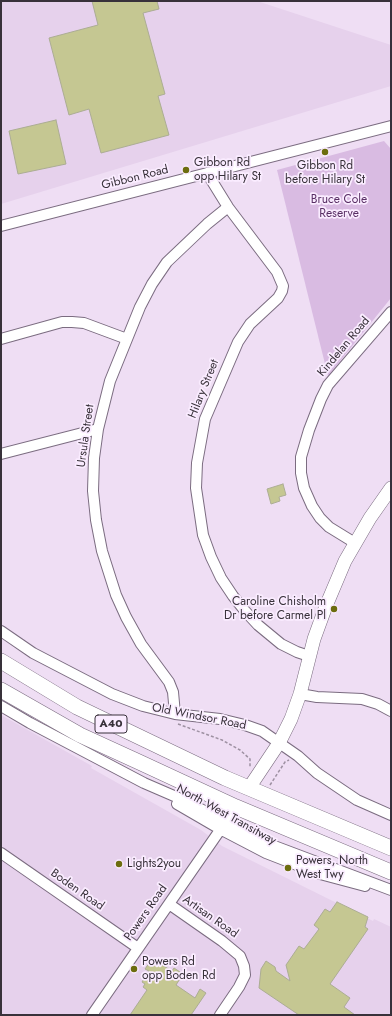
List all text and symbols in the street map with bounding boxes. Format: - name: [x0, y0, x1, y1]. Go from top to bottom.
- marker: Gibbon Rd before Hilary St: [320, 147, 330, 157]
- place label: Gibbon Rd opp Hilary St: [194, 156, 261, 184]
- place label: Gibbon Rd before Hilary St: [285, 159, 365, 187]
- street label: Gibbon Road: [100, 163, 170, 193]
- marker: Gibbon Rd opp Hilary St: [181, 165, 191, 175]
- park label: Bruce Cole Reserve: [311, 193, 367, 221]
- street label: Kindelan Road: [315, 314, 373, 380]
- street label: Hilary Street: [186, 357, 222, 421]
- street label: Ursula Street: [74, 404, 98, 468]
- place label: Caroline Chisholm Dr before Carmel Pl: [224, 595, 326, 623]
- marker: Caroline Chisholm Dr before Carmel Pl: [329, 604, 339, 614]
- street label: Old Windsor Road: [151, 701, 247, 733]
- road number: A40: [95, 715, 127, 733]
- street label: North West Transitway: [174, 782, 278, 848]
- place label: Powers, North West Twy: [296, 854, 368, 882]
- place label: Lights2you: [127, 857, 181, 871]
- marker: Lights2you: [114, 859, 124, 869]
- marker: Powers, North West Twy: [283, 863, 293, 873]
- street label: Boden Road: [47, 866, 107, 914]
- street label: Powers Road: [121, 882, 171, 944]
- street label: Artisan Road: [179, 893, 241, 941]
- place label: Powers Rd opp Boden Rd: [142, 955, 216, 983]
- marker: Powers Rd opp Boden Rd: [129, 964, 139, 974]

